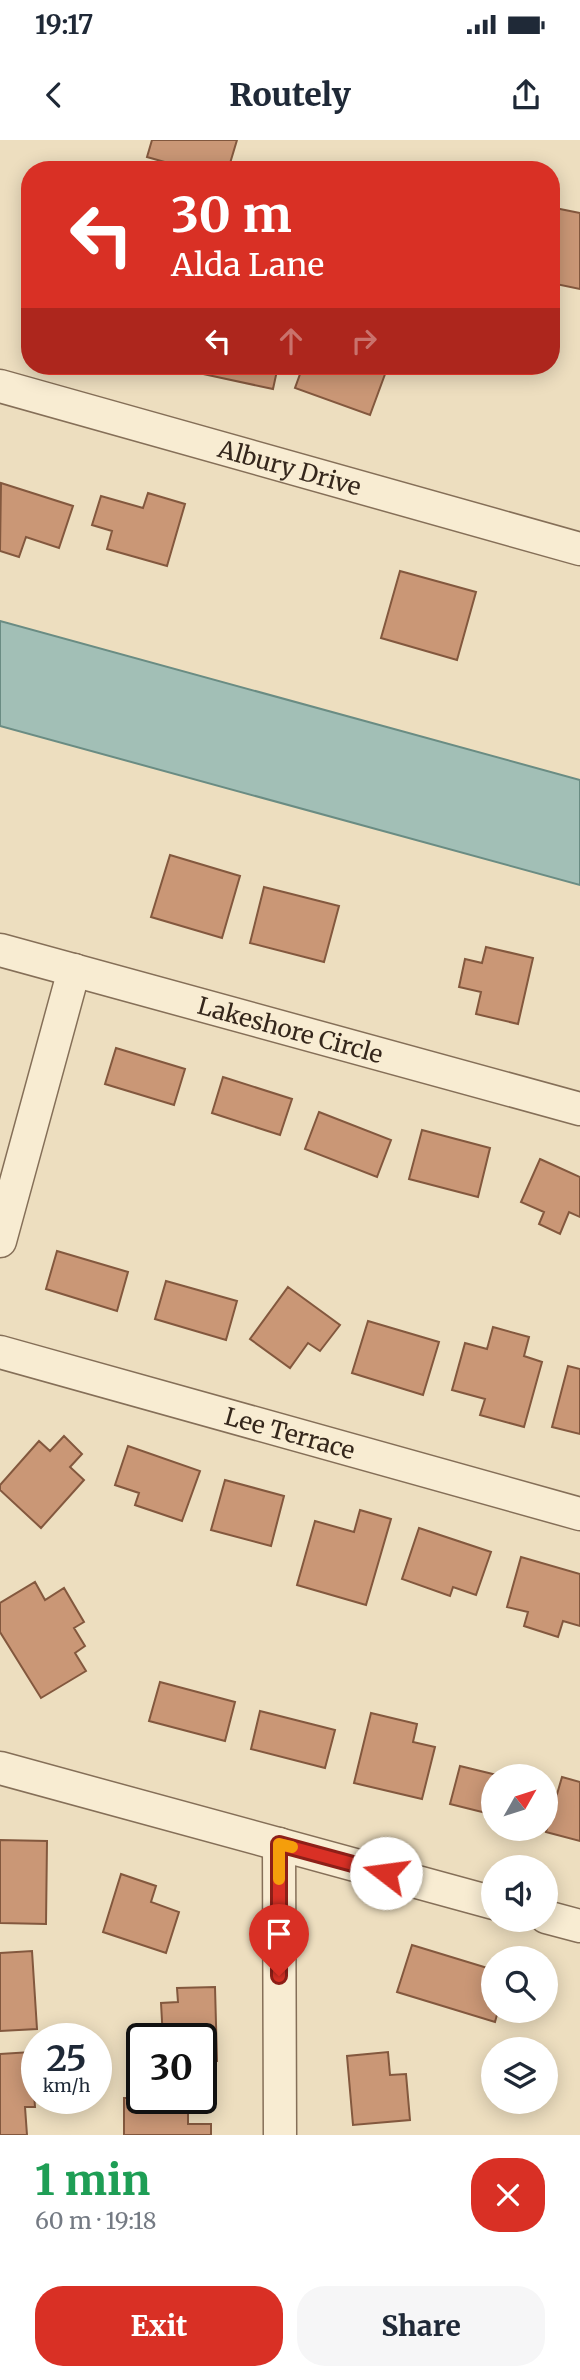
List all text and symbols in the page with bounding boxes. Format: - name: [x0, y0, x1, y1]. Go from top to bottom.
- text: 19:17: [35, 8, 93, 41]
- text: Routely: [229, 75, 351, 115]
- icon: back: [35, 76, 73, 114]
- icon: share: [507, 76, 545, 114]
- text: 30 m: [171, 184, 292, 245]
- icon: left: [56, 189, 147, 280]
- text: Alda Lane: [171, 245, 324, 285]
- icon: left: [199, 322, 237, 360]
- icon: ahead: [272, 322, 310, 360]
- icon: right: [345, 322, 383, 360]
- street label: Albury Drive: [214, 432, 365, 502]
- street label: Lakeshore Circle: [194, 989, 386, 1070]
- street label: Lee Terrace: [221, 1400, 358, 1466]
- north arrow: [481, 1764, 558, 1841]
- map controls: [481, 1764, 558, 2114]
- position arrow: [349, 1836, 423, 1910]
- button: sound: [481, 1855, 558, 1932]
- pin: [249, 1904, 309, 1976]
- icon: arrive: [260, 1915, 298, 1953]
- button: search: [481, 1946, 558, 2023]
- speed limit sign: 30: [126, 2023, 217, 2114]
- text: 25: [46, 2037, 87, 2081]
- button: layers: [481, 2037, 558, 2114]
- text: km/h: [43, 2074, 90, 2097]
- text: 1 min: [35, 2154, 150, 2206]
- button: close: [471, 2158, 545, 2232]
- text: 60 m · 19:18: [35, 2206, 156, 2235]
- button: Exit: [35, 2286, 283, 2366]
- button: Share: [297, 2286, 545, 2366]

